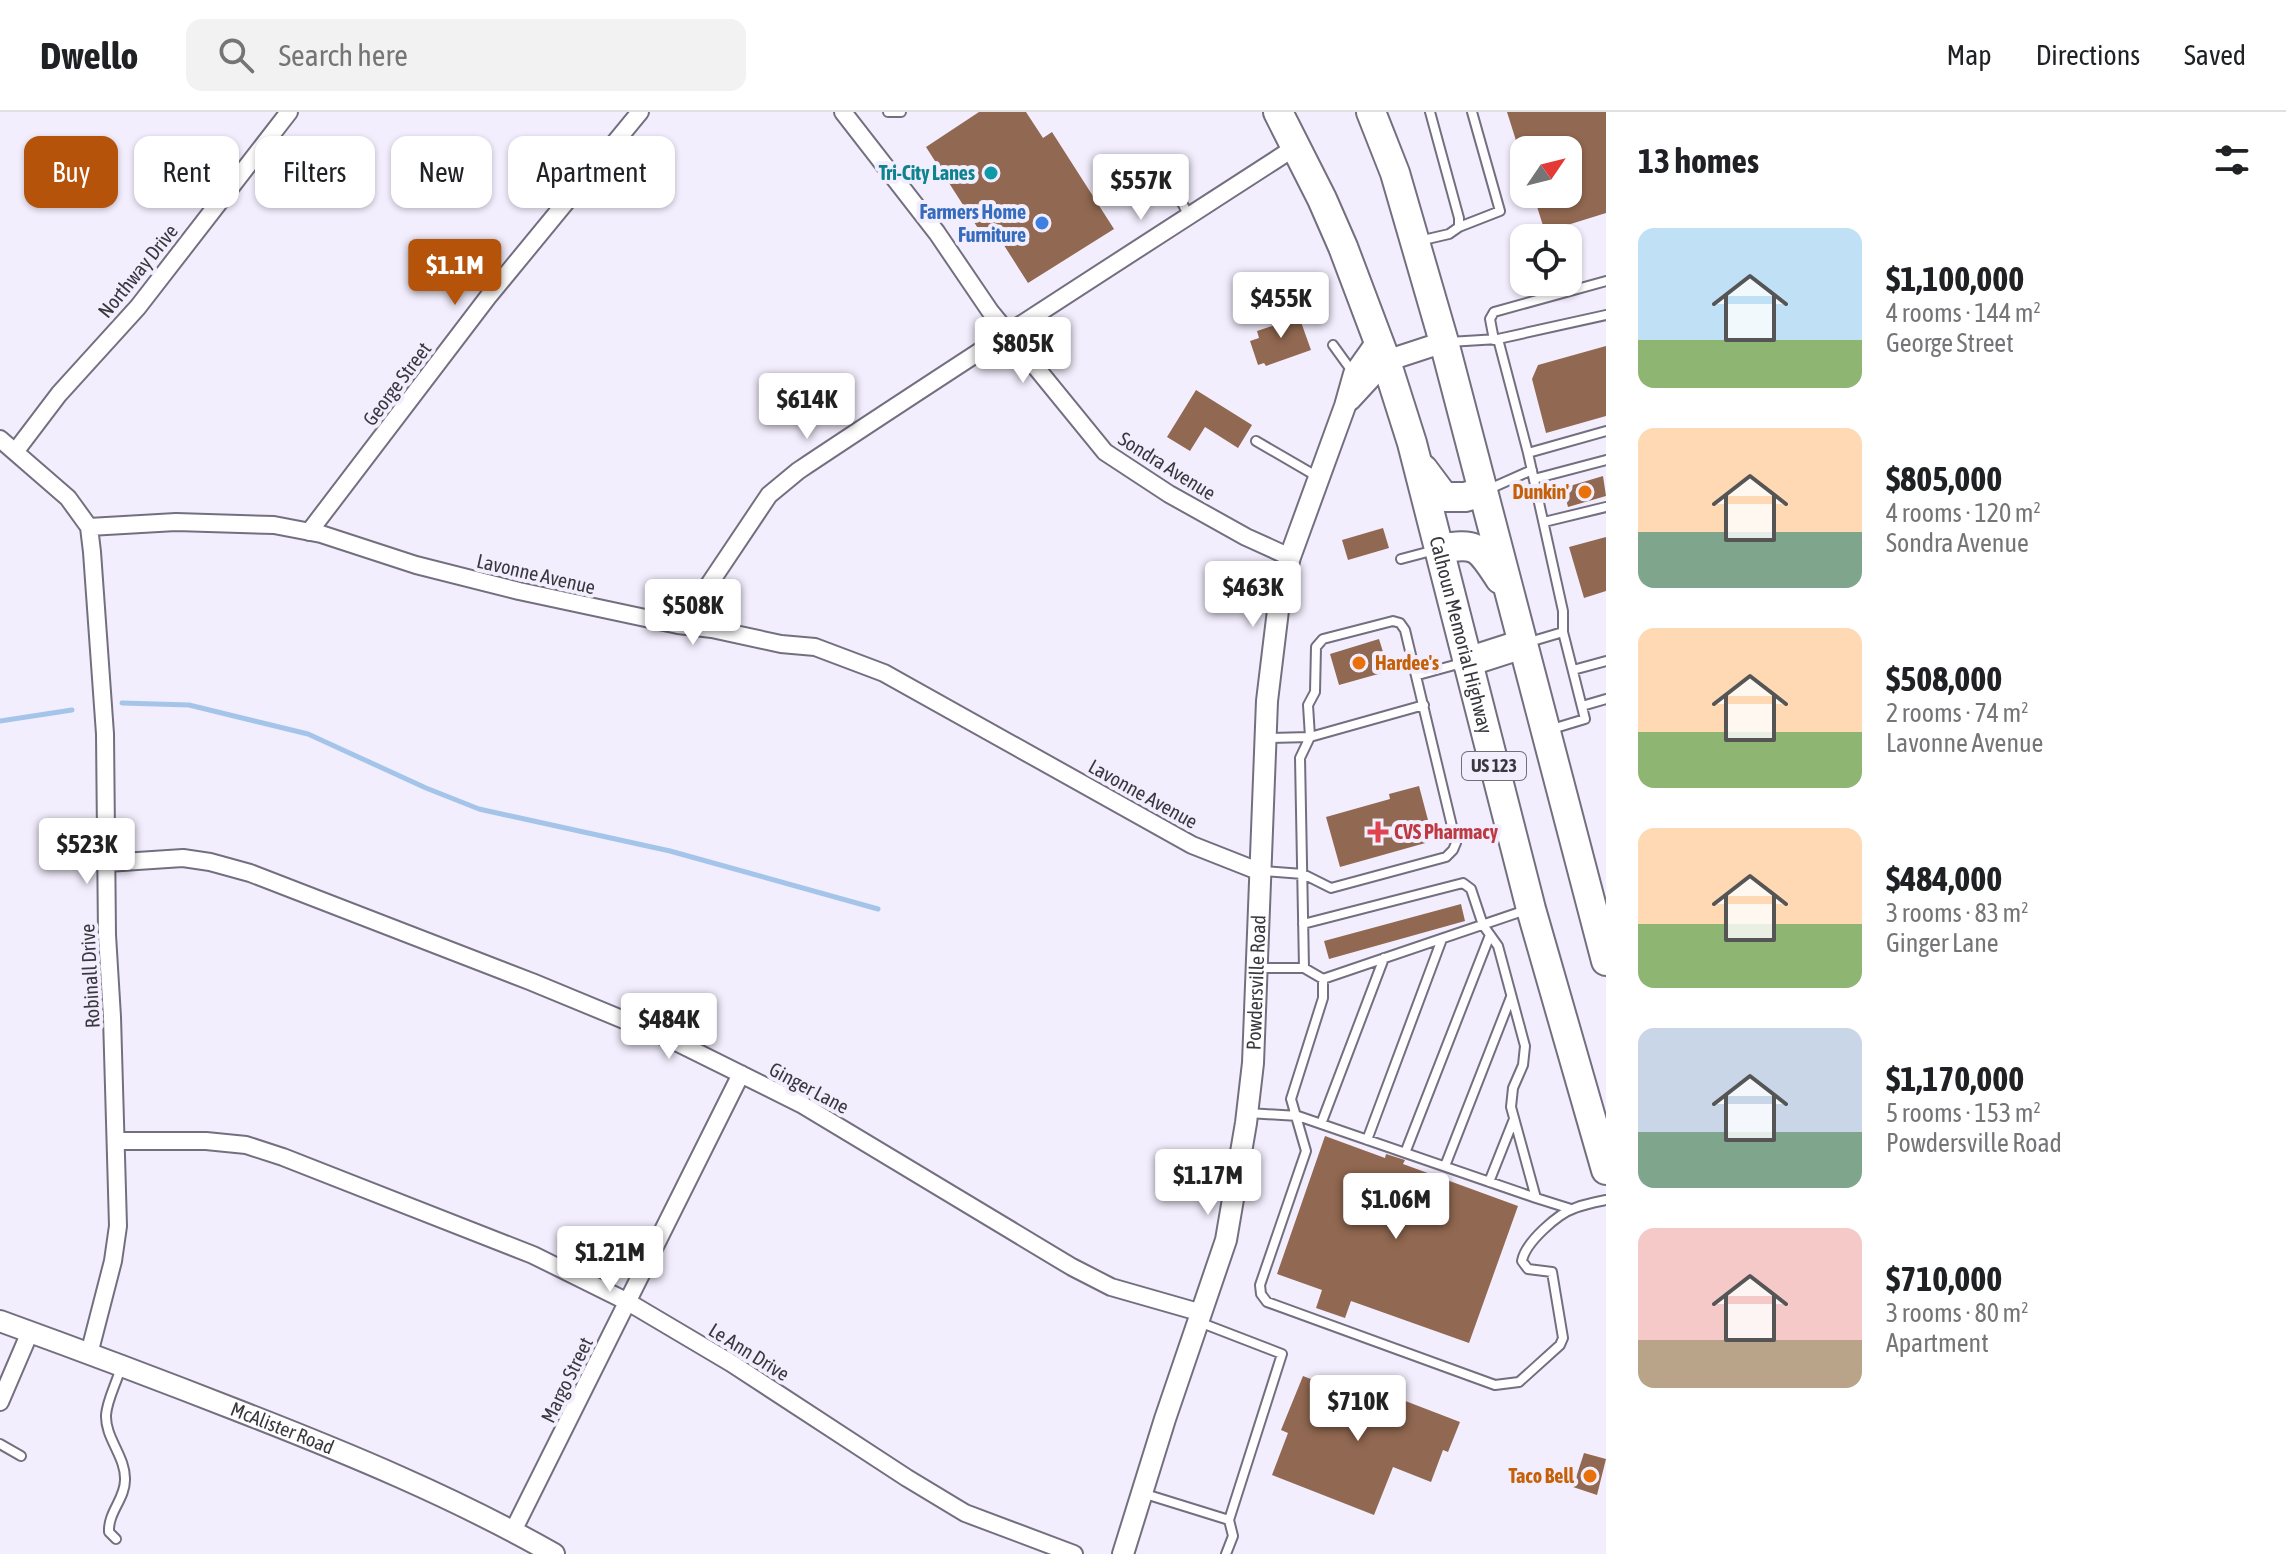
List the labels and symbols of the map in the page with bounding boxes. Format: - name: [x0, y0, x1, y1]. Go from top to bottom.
- north arrow: [1510, 136, 1582, 208]
- pin: $557K: [1085, 154, 1197, 222]
- place label: Tri-City Lanes: [879, 161, 975, 184]
- marker: Tri-City Lanes: [982, 164, 1000, 182]
- place label: Farmers Home Furniture: [919, 200, 1026, 246]
- marker: Farmers Home Furniture: [1033, 214, 1051, 232]
- street label: Northway Drive: [93, 219, 182, 322]
- pin: $1.1M: [399, 239, 511, 307]
- pin: $455K: [1225, 272, 1337, 340]
- pin: $805K: [967, 317, 1079, 385]
- street label: George Street: [358, 337, 435, 430]
- pin: $614K: [751, 373, 863, 441]
- street label: Sondra Avenue: [1115, 427, 1220, 504]
- place label: Dunkin': [1513, 480, 1570, 503]
- marker: Dunkin': [1576, 483, 1594, 501]
- street label: Calhoun Memorial Highway: [1425, 534, 1498, 736]
- street label: Lavonne Avenue: [475, 549, 598, 598]
- pin: $463K: [1197, 561, 1309, 629]
- pin: $508K: [637, 579, 749, 647]
- place label: Hardee's: [1375, 651, 1439, 674]
- marker: Hardee's: [1350, 654, 1368, 672]
- road number: US 123: [1462, 752, 1526, 780]
- street label: Lavonne Avenue: [1085, 754, 1202, 833]
- pin: $523K: [31, 818, 143, 886]
- place label: CVS Pharmacy: [1394, 820, 1499, 843]
- marker: CVS Pharmacy: [1369, 823, 1387, 841]
- street label: Powdersville Road: [1241, 915, 1270, 1051]
- street label: Robinall Drive: [75, 923, 104, 1029]
- pin: $484K: [613, 993, 725, 1061]
- street label: Ginger Lane: [766, 1057, 853, 1118]
- pin: $1.17M: [1143, 1149, 1273, 1217]
- pin: $1.06M: [1331, 1173, 1461, 1241]
- pin: $1.21M: [545, 1226, 675, 1294]
- street label: Le Ann Drive: [705, 1318, 794, 1385]
- street label: Margo Street: [536, 1333, 597, 1426]
- pin: $710K: [1302, 1375, 1414, 1443]
- street label: McAlister Road: [228, 1397, 338, 1459]
- place label: Taco Bell: [1509, 1464, 1575, 1487]
- marker: Taco Bell: [1581, 1467, 1599, 1485]

